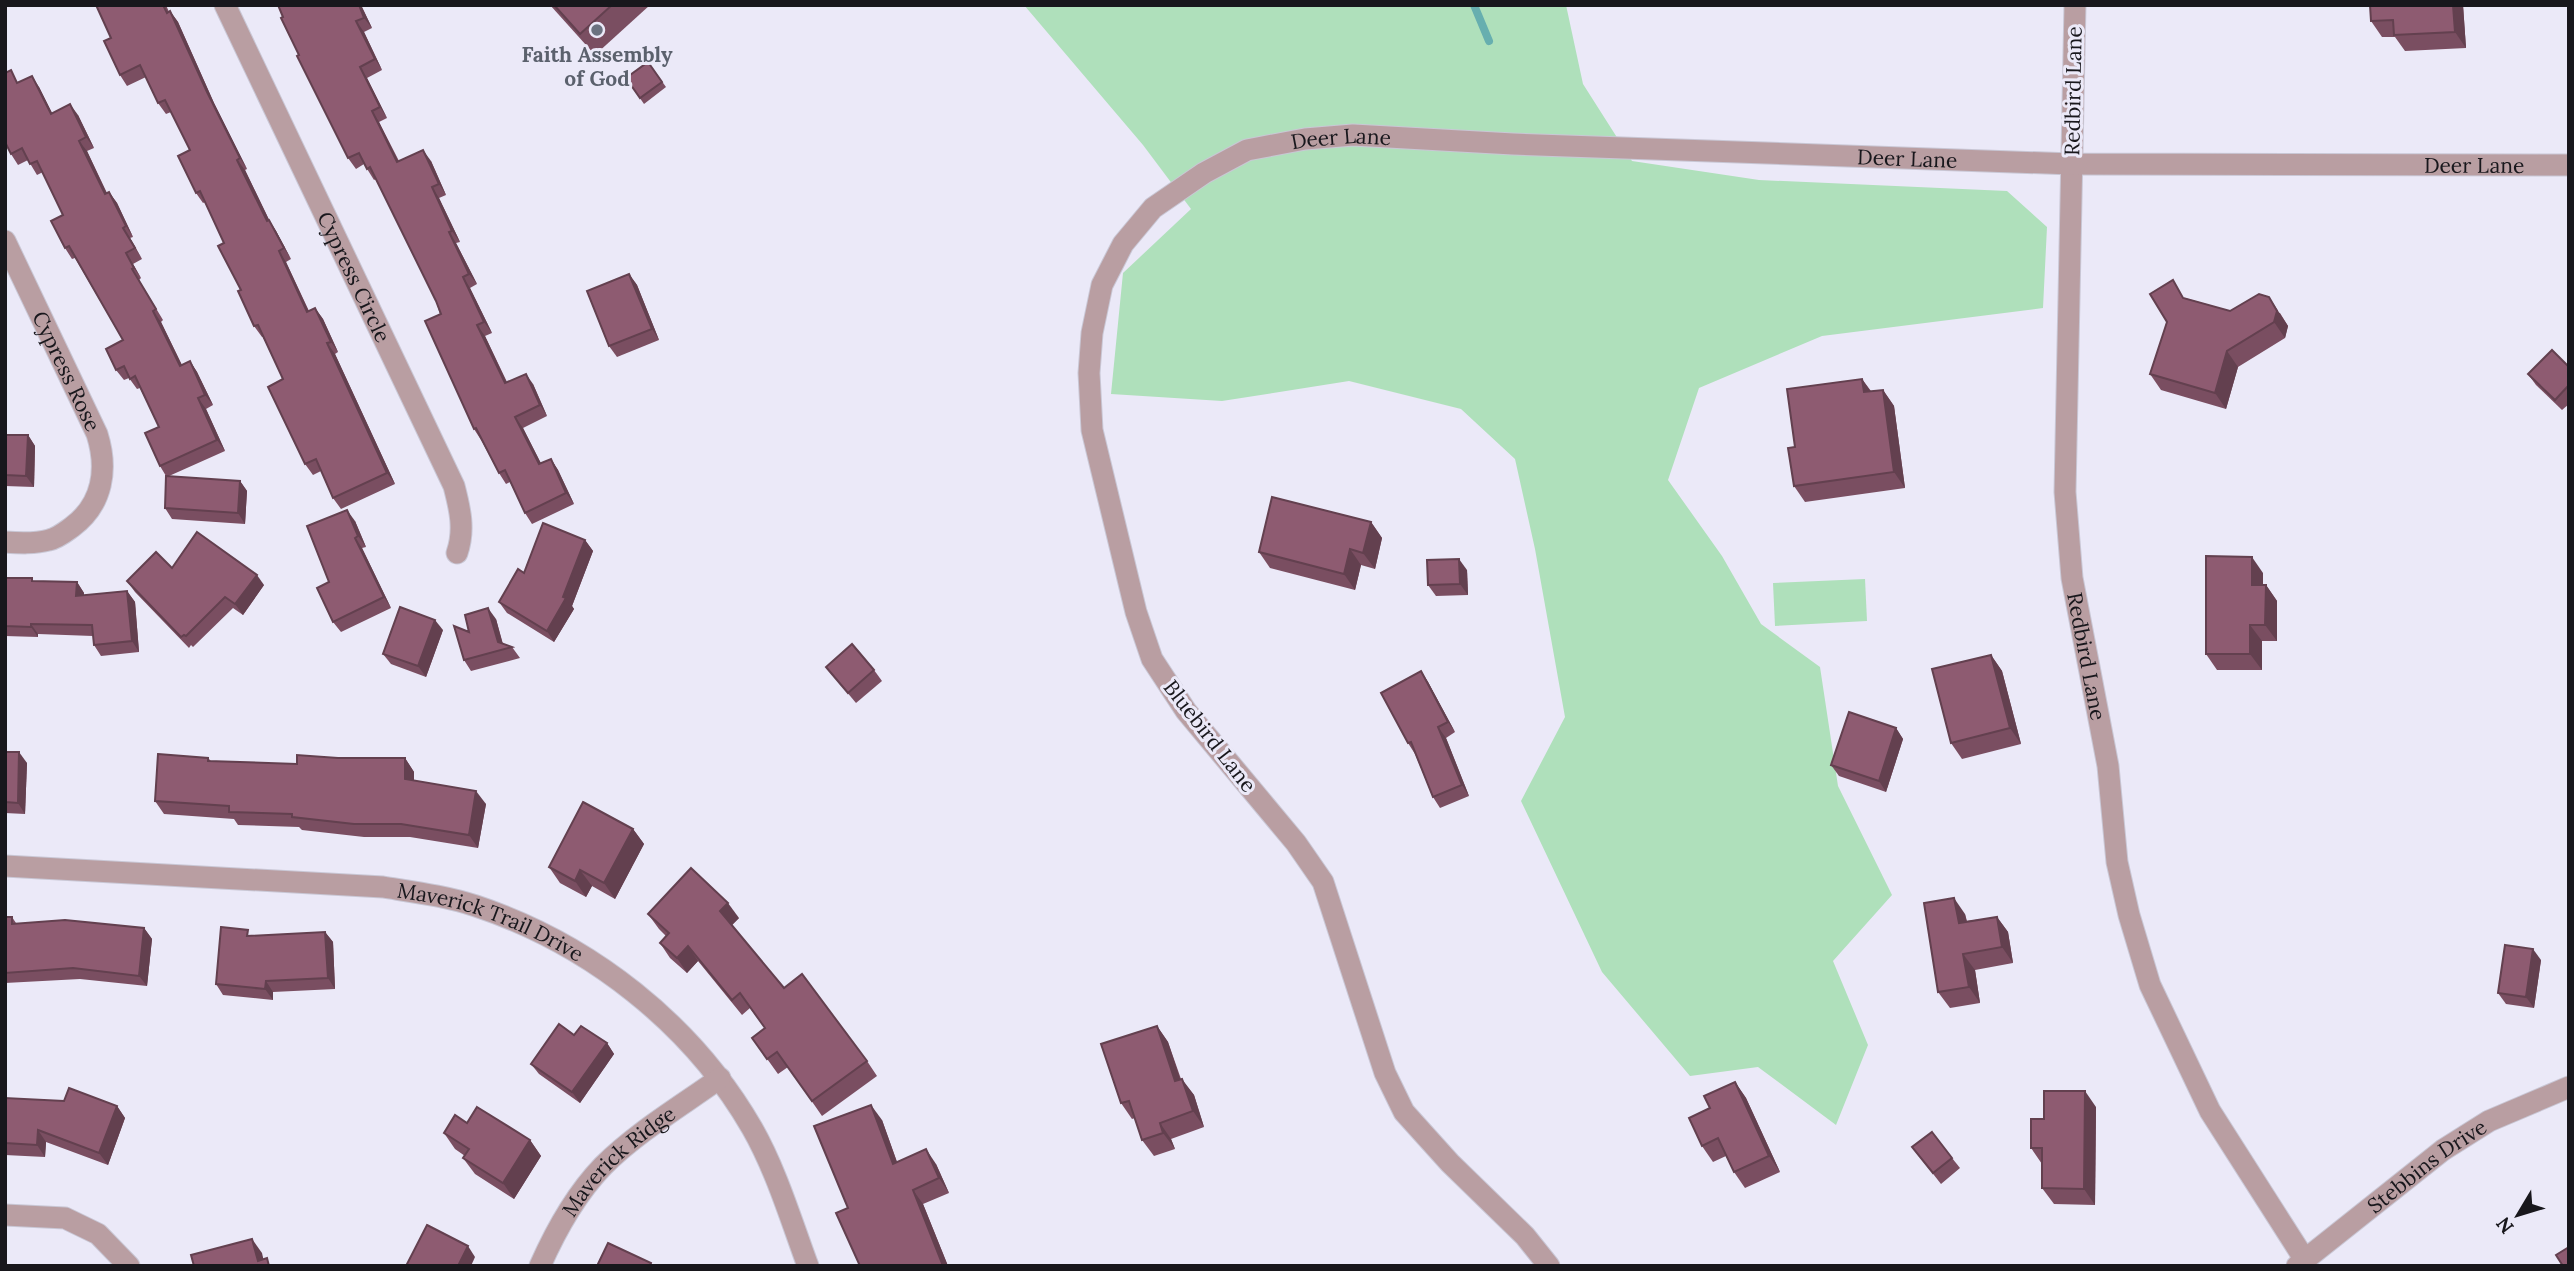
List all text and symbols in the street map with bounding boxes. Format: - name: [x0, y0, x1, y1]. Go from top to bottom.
- marker: Faith Assembly of God: [589, 22, 605, 38]
- street label: Redbird Lane: [2058, 26, 2088, 156]
- place label: Faith Assembly of God: [522, 41, 673, 92]
- street label: Deer Lane: [1288, 121, 1392, 155]
- street label: Deer Lane: [1857, 143, 1958, 173]
- street label: Deer Lane: [2424, 151, 2524, 178]
- street label: Cypress Circle: [312, 207, 397, 346]
- street label: Cypress Rose: [27, 306, 107, 436]
- street label: Redbird Lane: [2062, 590, 2112, 722]
- street label: Bluebird Lane: [1158, 674, 1262, 798]
- street label: Maverick Trail Drive: [395, 876, 589, 967]
- street label: Maverick Ridge: [555, 1100, 680, 1221]
- street label: Stebbins Drive: [2361, 1113, 2491, 1219]
- north arrow: [2483, 1180, 2553, 1250]
- text: N: [2490, 1212, 2519, 1239]

